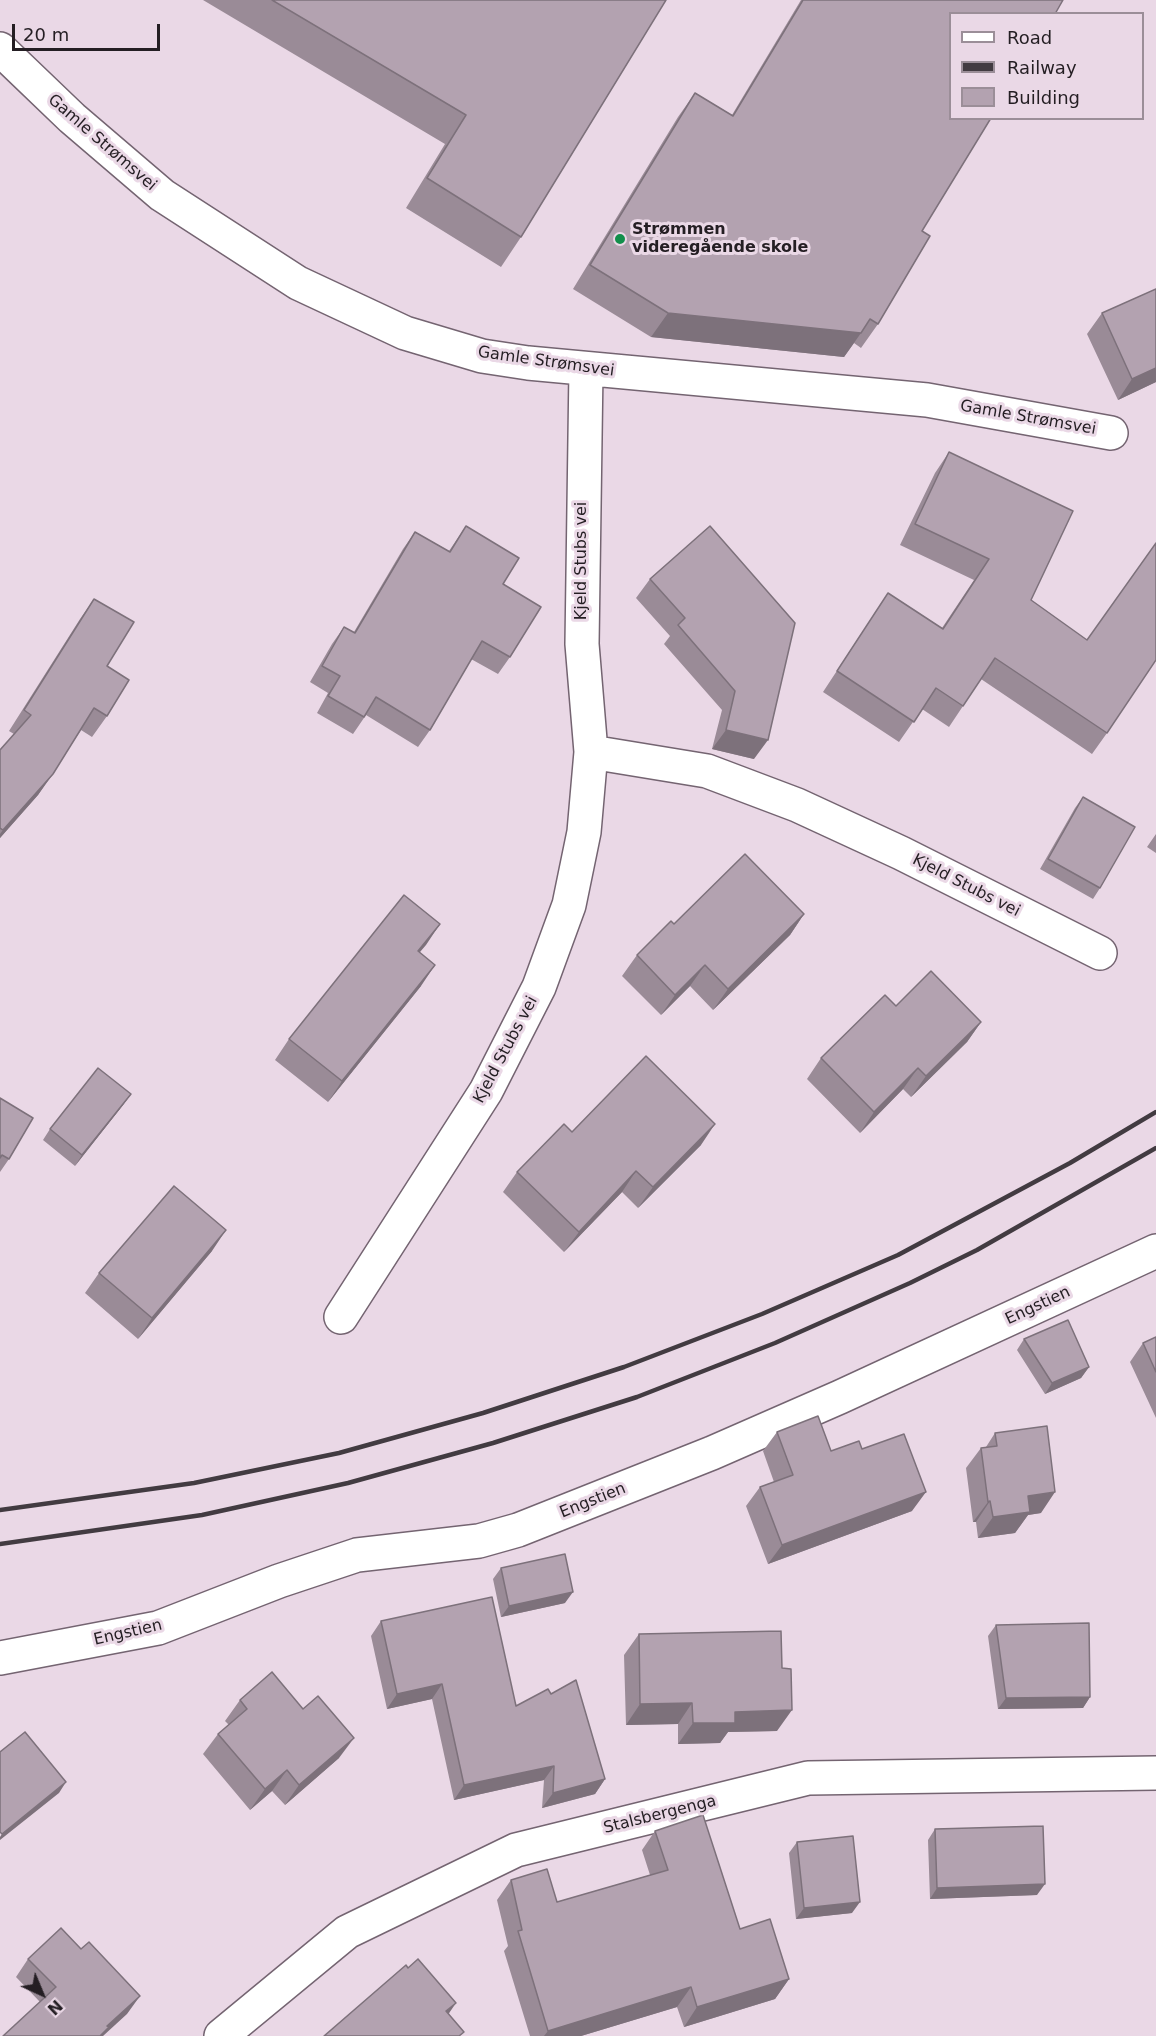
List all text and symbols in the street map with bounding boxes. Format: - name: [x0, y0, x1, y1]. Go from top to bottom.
- scale bar: [15, 12, 164, 50]
- legend: [949, 12, 1144, 120]
- text: 20 m: [23, 24, 69, 45]
- text: Road: [1007, 27, 1052, 48]
- text: Railway: [1007, 57, 1077, 78]
- text: Building: [1007, 87, 1080, 108]
- street label: Gamle Strømsvei: [44, 91, 160, 195]
- place label: Strømmen videregående skole: [632, 220, 808, 258]
- marker: Strømmen videregående skole: [613, 232, 627, 246]
- street label: Gamle Strømsvei: [477, 343, 615, 381]
- street label: Gamle Strømsvei: [959, 397, 1097, 439]
- street label: Kjeld Stubs vei: [572, 502, 592, 620]
- street label: Kjeld Stubs vei: [909, 851, 1023, 921]
- street label: Kjeld Stubs vei: [470, 993, 542, 1107]
- street label: Engstien: [1002, 1283, 1074, 1329]
- street label: Engstien: [557, 1479, 629, 1523]
- street label: Engstien: [92, 1616, 164, 1650]
- street label: Stalsbergenga: [602, 1792, 718, 1838]
- north arrow: [12, 1964, 72, 2024]
- text: N: [43, 1996, 66, 2019]

